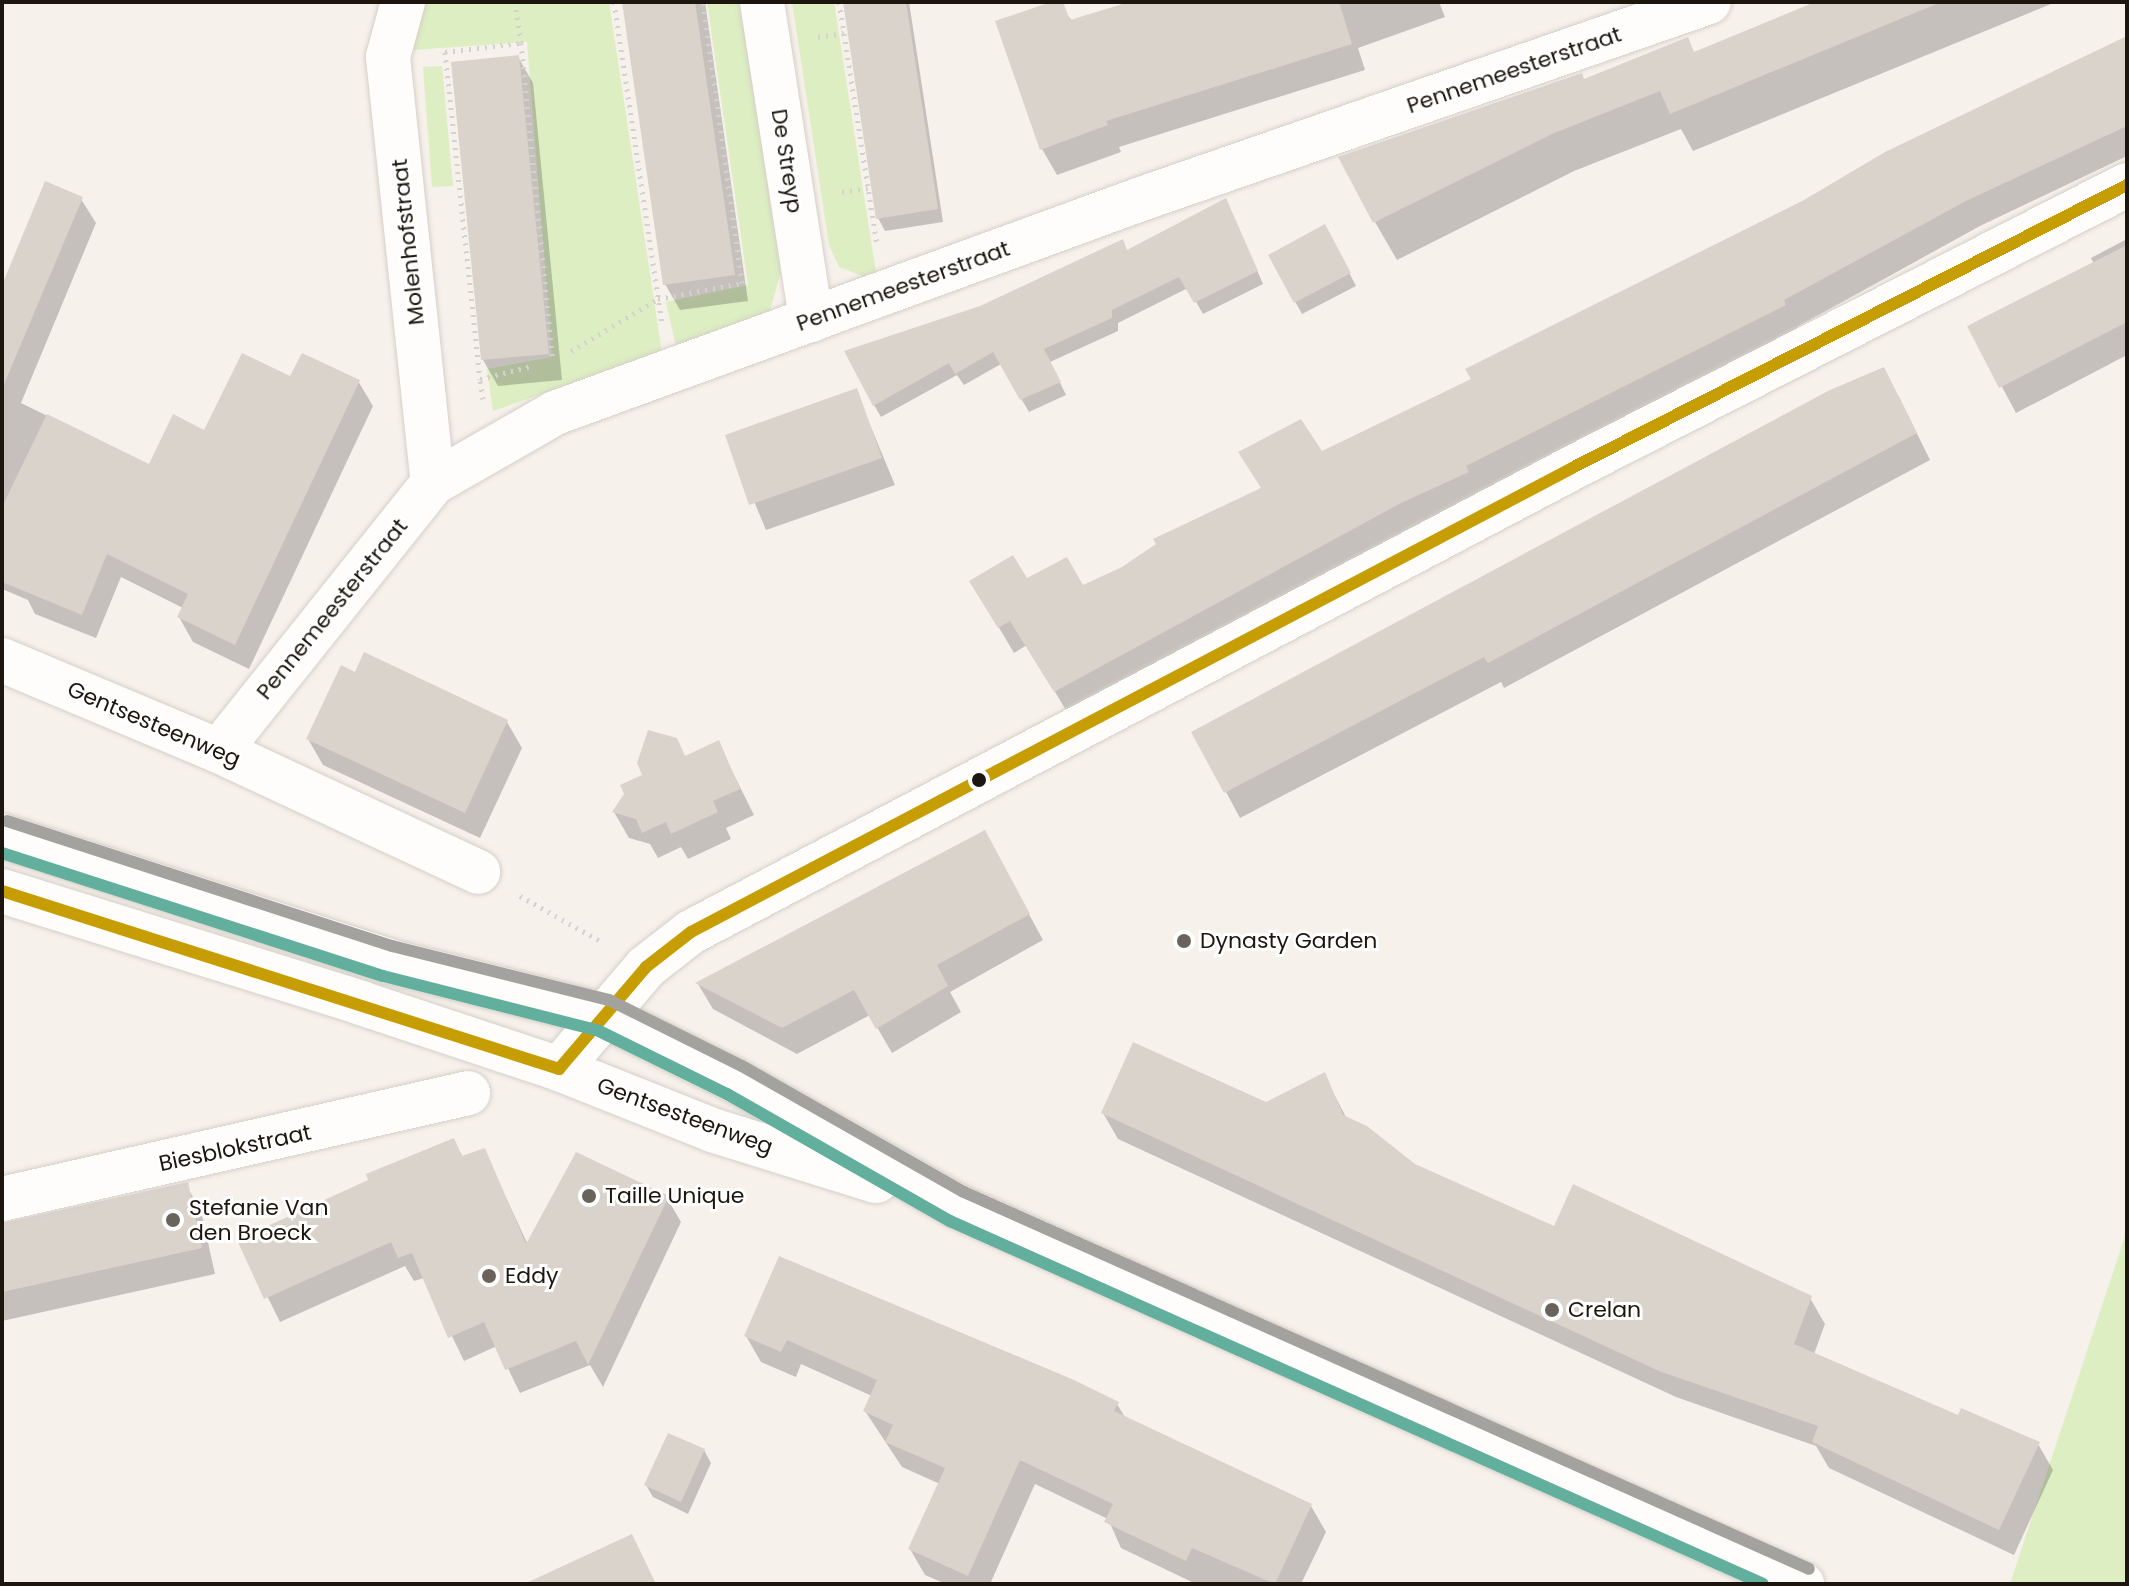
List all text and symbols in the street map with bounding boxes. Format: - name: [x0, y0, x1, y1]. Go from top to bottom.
- street label: Pennemeesterstraat: [1403, 21, 1625, 119]
- street label: De Streyp: [766, 107, 808, 215]
- street label: Molenhofstraat: [386, 158, 430, 326]
- street label: Pennemeesterstraat: [793, 235, 1013, 337]
- street label: Pennemeesterstraat: [251, 513, 413, 705]
- street label: Gentsesteenweg: [64, 676, 244, 772]
- unlabelled marker: [971, 772, 987, 788]
- place label: Dynasty Garden: [1200, 928, 1377, 954]
- marker: Dynasty Garden: [1175, 932, 1193, 950]
- street label: Gentsesteenweg: [593, 1072, 777, 1160]
- street label: Biesblokstraat: [156, 1119, 314, 1177]
- place label: Taille Unique: [605, 1183, 744, 1209]
- marker: Taille Unique: [580, 1187, 598, 1205]
- place label: Stefanie Van den Broeck: [189, 1194, 329, 1246]
- marker: Stefanie Van den Broeck: [164, 1211, 182, 1229]
- place label: Eddy: [505, 1263, 558, 1289]
- marker: Eddy: [480, 1267, 498, 1285]
- place label: Crelan: [1568, 1297, 1641, 1323]
- marker: Crelan: [1543, 1301, 1561, 1319]

